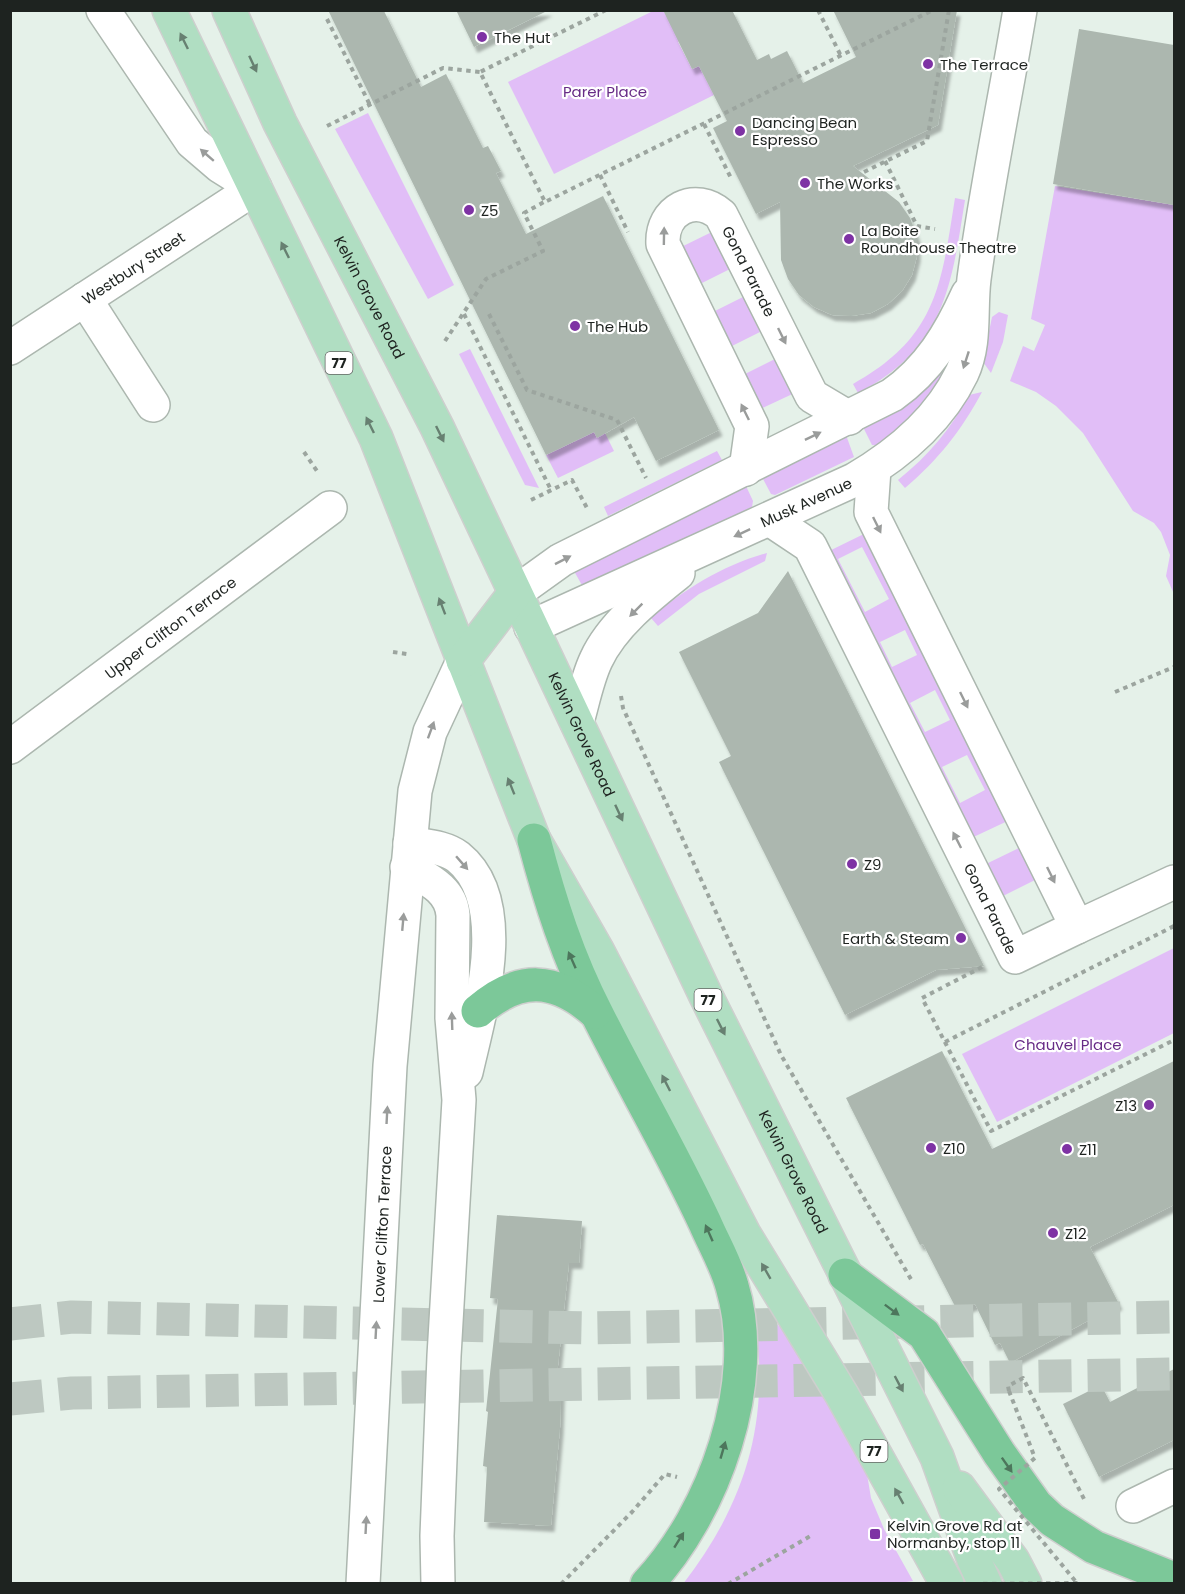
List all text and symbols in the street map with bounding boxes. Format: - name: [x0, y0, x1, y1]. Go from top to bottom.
- place label: The Hut: [494, 27, 550, 48]
- marker: The Hut: [475, 30, 489, 44]
- one-way arrow: [179, 33, 188, 50]
- place label: The Terrace: [940, 54, 1028, 75]
- one-way arrow: [248, 55, 258, 73]
- marker: The Terrace: [921, 57, 935, 71]
- park label: Parer Place: [563, 81, 647, 102]
- place label: Dancing Bean Espresso: [752, 112, 857, 150]
- marker: Dancing Bean Espresso: [733, 124, 747, 138]
- one-way arrow: [200, 149, 215, 162]
- place label: The Works: [817, 173, 894, 194]
- marker: The Works: [798, 176, 812, 190]
- place label: Z5: [481, 200, 499, 221]
- marker: Z5: [462, 203, 476, 217]
- place label: La Boite Roundhouse Theatre: [861, 220, 1017, 258]
- street label: Gona Parade: [718, 222, 781, 320]
- street label: Westbury Street: [77, 226, 189, 309]
- one-way arrow: [659, 227, 669, 246]
- street label: Kelvin Grove Road: [330, 232, 410, 362]
- marker: La Boite Roundhouse Theatre: [842, 232, 856, 246]
- one-way arrow: [281, 241, 290, 258]
- place label: The Hub: [587, 316, 648, 337]
- marker: The Hub: [568, 319, 582, 333]
- one-way arrow: [778, 327, 787, 344]
- one-way arrow: [961, 351, 970, 369]
- road number: 77: [326, 352, 352, 374]
- one-way arrow: [740, 404, 750, 421]
- one-way arrow: [365, 417, 374, 434]
- one-way arrow: [436, 426, 445, 443]
- one-way arrow: [804, 431, 821, 440]
- street label: Musk Avenue: [757, 472, 855, 532]
- one-way arrow: [872, 517, 882, 534]
- one-way arrow: [733, 528, 751, 538]
- one-way arrow: [554, 555, 571, 564]
- street label: Upper Clifton Terrace: [100, 571, 240, 683]
- one-way arrow: [437, 597, 446, 615]
- one-way arrow: [629, 603, 643, 618]
- street label: Kelvin Grove Road: [544, 669, 621, 800]
- one-way arrow: [959, 692, 969, 709]
- one-way arrow: [426, 721, 436, 739]
- one-way arrow: [506, 777, 515, 795]
- one-way arrow: [615, 804, 625, 822]
- one-way arrow: [952, 832, 961, 849]
- place label: Z9: [864, 854, 882, 875]
- one-way arrow: [456, 855, 469, 871]
- marker: Z9: [845, 857, 859, 871]
- street label: Gona Parade: [959, 860, 1022, 958]
- one-way arrow: [1046, 866, 1056, 883]
- one-way arrow: [398, 913, 408, 932]
- place label: Earth & Steam: [842, 928, 949, 949]
- marker: Earth & Steam: [954, 931, 968, 945]
- one-way arrow: [567, 951, 577, 969]
- road number: 77: [694, 989, 722, 1011]
- one-way arrow: [447, 1012, 457, 1031]
- one-way arrow: [716, 1019, 726, 1036]
- park label: Chauvel Place: [1014, 1034, 1122, 1055]
- one-way arrow: [661, 1074, 671, 1091]
- place label: Z13: [1115, 1095, 1137, 1116]
- marker: Z13: [1142, 1098, 1156, 1112]
- one-way arrow: [383, 1105, 392, 1124]
- street label: Kelvin Grove Road: [754, 1106, 834, 1237]
- place label: Z10: [943, 1138, 965, 1159]
- place label: Z11: [1079, 1139, 1097, 1160]
- marker: Z10: [924, 1141, 938, 1155]
- marker: Z11: [1060, 1142, 1074, 1156]
- street label: Lower Clifton Terrace: [367, 1145, 396, 1304]
- one-way arrow: [704, 1223, 714, 1241]
- place label: Z12: [1065, 1223, 1087, 1244]
- marker: Z12: [1046, 1226, 1060, 1240]
- one-way arrow: [760, 1263, 771, 1279]
- one-way arrow: [884, 1304, 899, 1316]
- one-way arrow: [372, 1321, 381, 1340]
- one-way arrow: [894, 1376, 904, 1393]
- road number: 77: [860, 1440, 888, 1462]
- one-way arrow: [719, 1441, 728, 1459]
- one-way arrow: [1001, 1457, 1012, 1473]
- one-way arrow: [894, 1487, 904, 1504]
- place label: Kelvin Grove Rd at Normanby, stop 11: [887, 1515, 1022, 1553]
- one-way arrow: [362, 1516, 371, 1535]
- marker: Kelvin Grove Rd at Normanby, stop 11: [868, 1527, 882, 1541]
- one-way arrow: [673, 1532, 684, 1548]

